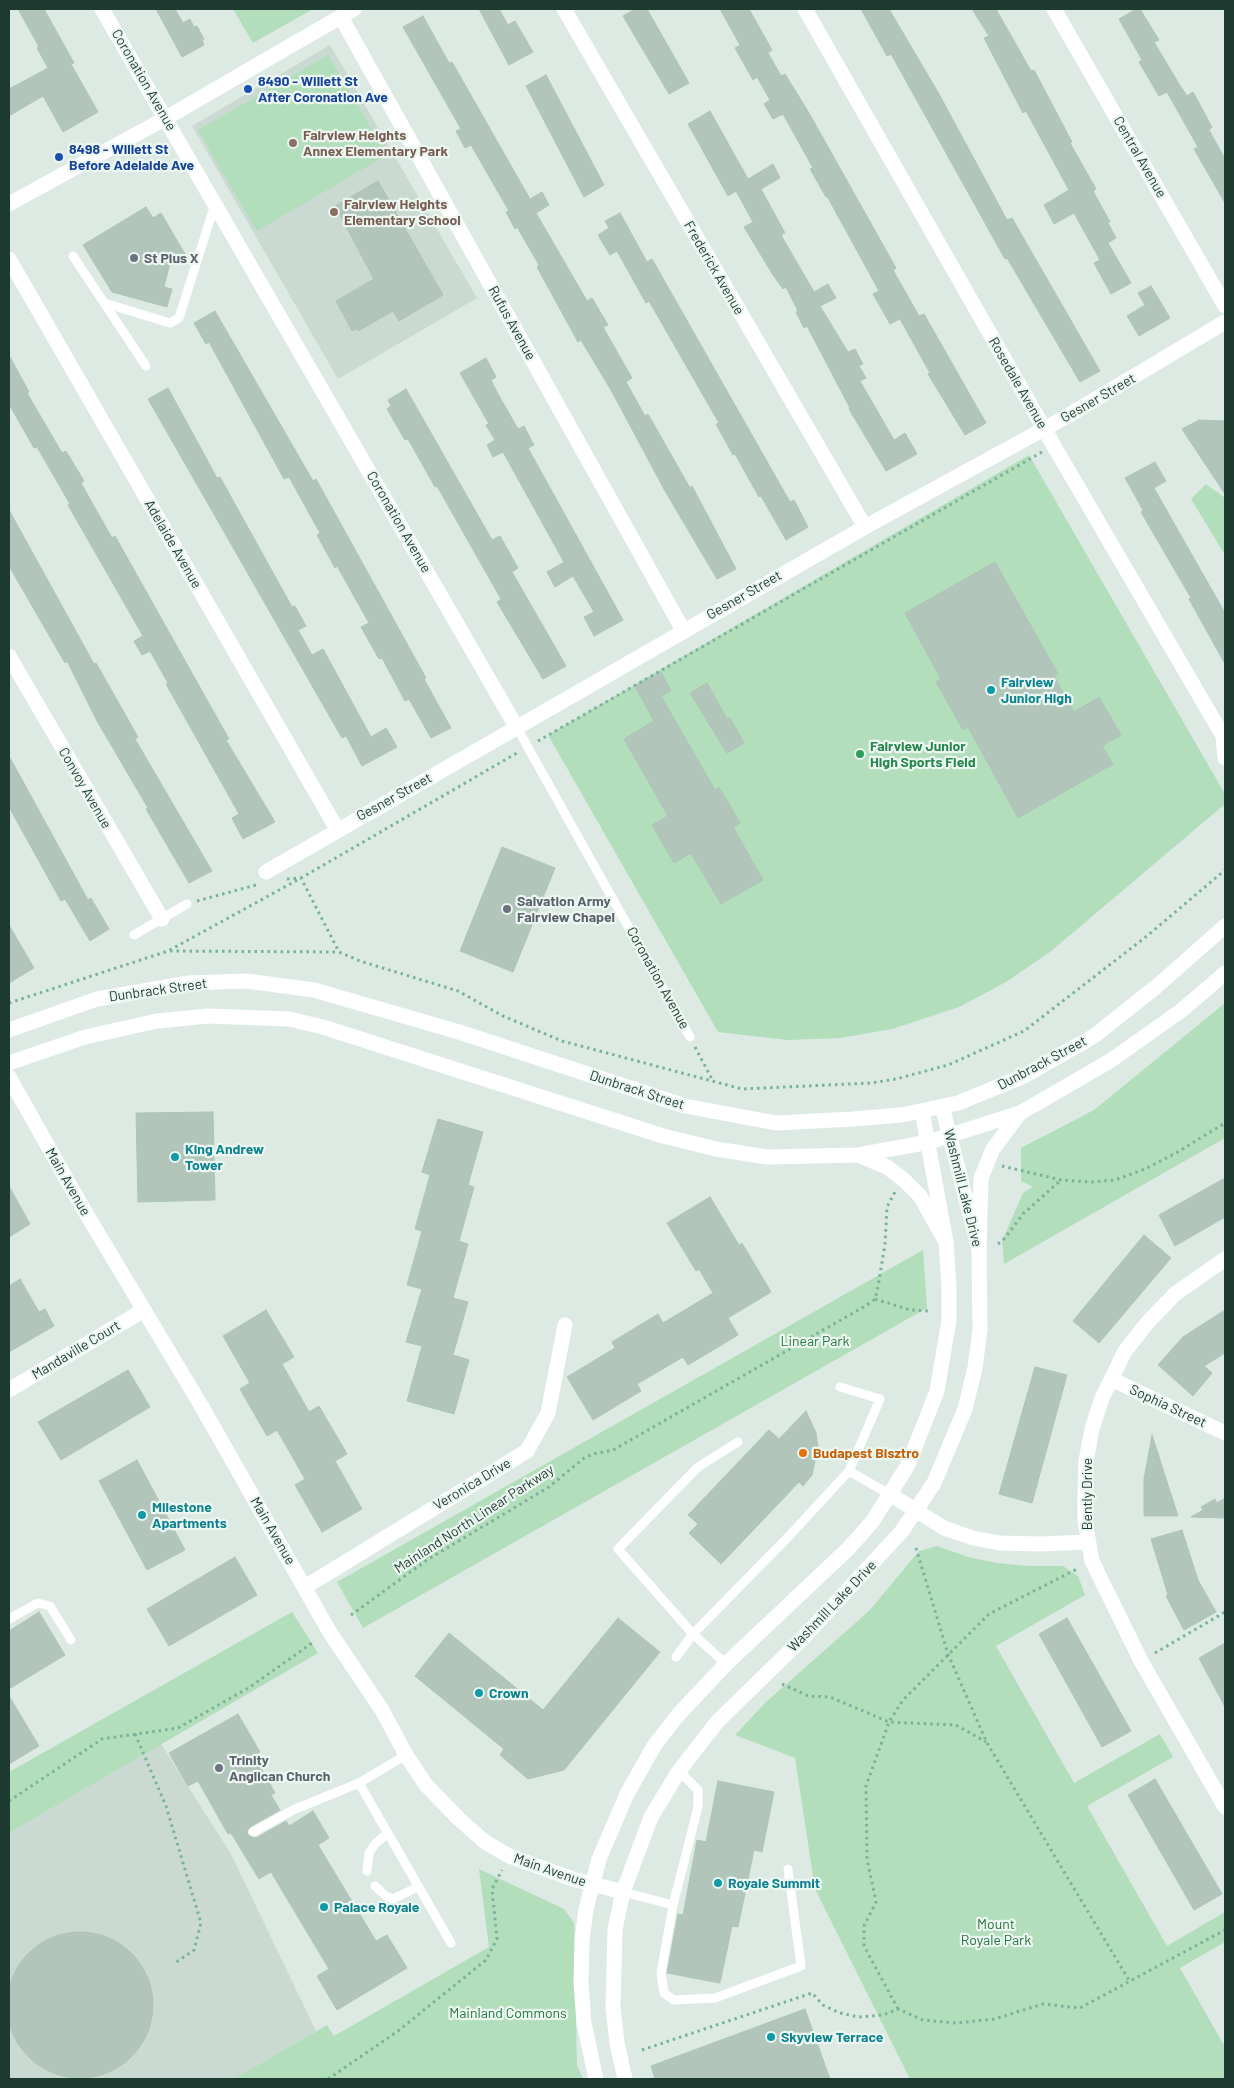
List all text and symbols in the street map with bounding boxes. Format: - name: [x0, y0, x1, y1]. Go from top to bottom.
- street label: Coronation Avenue: [108, 26, 180, 134]
- place label: 8490 - Willett St After Coronation Ave: [258, 73, 388, 105]
- marker: 8490 - Willett St After Coronation Ave: [242, 83, 254, 95]
- street label: Central Avenue: [1110, 113, 1170, 201]
- place label: Fairview Heights Annex Elementary Park: [303, 127, 448, 160]
- marker: Fairview Heights Annex Elementary Park: [287, 137, 299, 149]
- place label: 8498 - Willett St Before Adelaide Ave: [69, 141, 194, 174]
- marker: 8498 - Willett St Before Adelaide Ave: [53, 151, 65, 163]
- place label: Fairview Heights Elementary School: [344, 196, 461, 228]
- marker: Fairview Heights Elementary School: [328, 206, 340, 218]
- street label: Frederick Avenue: [680, 218, 748, 318]
- place label: St Pius X: [144, 250, 199, 266]
- marker: St Pius X: [128, 252, 140, 264]
- street label: Rufus Avenue: [485, 283, 539, 363]
- street label: Rosedale Avenue: [985, 334, 1051, 432]
- street label: Gesner Street: [1058, 370, 1138, 426]
- street label: Coronation Avenue: [363, 468, 435, 576]
- street label: Adelaide Avenue: [141, 497, 205, 591]
- street label: Gesner Street: [704, 567, 784, 623]
- place label: Fairview Junior High: [1001, 674, 1072, 706]
- marker: Fairview Junior High: [985, 684, 997, 696]
- place label: Fairview Junior High Sports Field: [870, 738, 976, 770]
- street label: Convoy Avenue: [55, 744, 115, 832]
- marker: Fairview Junior High Sports Field: [854, 748, 866, 760]
- street label: Gesner Street: [353, 769, 435, 825]
- place label: Salvation Army Fairview Chapel: [517, 893, 615, 926]
- marker: Salvation Army Fairview Chapel: [501, 903, 513, 915]
- street label: Coronation Avenue: [623, 924, 693, 1032]
- street label: Dunbrack Street: [108, 975, 208, 1005]
- street label: Dunbrack Street: [994, 1032, 1090, 1094]
- street label: Dunbrack Street: [587, 1067, 687, 1113]
- street label: Washmill Lake Drive: [940, 1127, 986, 1249]
- place label: King Andrew Tower: [185, 1141, 264, 1174]
- street label: Main Avenue: [42, 1145, 94, 1219]
- marker: King Andrew Tower: [169, 1151, 181, 1163]
- street label: Mandaville Court: [29, 1317, 123, 1383]
- park label: Linear Park: [781, 1333, 849, 1349]
- street label: Sophia Street: [1127, 1381, 1209, 1431]
- place label: Budapest Bisztro: [813, 1445, 919, 1461]
- marker: Budapest Bisztro: [797, 1447, 809, 1459]
- street label: Veronica Drive: [430, 1454, 514, 1514]
- street label: Bently Drive: [1079, 1458, 1095, 1530]
- street label: Mainland North Linear Parkway: [391, 1461, 557, 1577]
- street label: Main Avenue: [247, 1494, 299, 1568]
- place label: Milestone Apartments: [152, 1499, 227, 1531]
- marker: Milestone Apartments: [136, 1509, 148, 1521]
- street label: Washmill Lake Drive: [784, 1557, 880, 1655]
- place label: Crown: [489, 1685, 529, 1701]
- marker: Crown: [473, 1687, 485, 1699]
- place label: Trinity Anglican Church: [229, 1752, 330, 1784]
- marker: Trinity Anglican Church: [213, 1762, 225, 1774]
- street label: Main Avenue: [512, 1850, 588, 1890]
- place label: Royale Summit: [728, 1875, 820, 1891]
- marker: Royale Summit: [712, 1877, 724, 1889]
- place label: Palace Royale: [334, 1899, 419, 1915]
- marker: Palace Royale: [318, 1901, 330, 1913]
- park label: Mount Royale Park: [961, 1916, 1031, 1948]
- park label: Mainland Commons: [449, 2005, 567, 2021]
- place label: Skyview Terrace: [781, 2029, 883, 2045]
- marker: Skyview Terrace: [765, 2031, 777, 2043]

